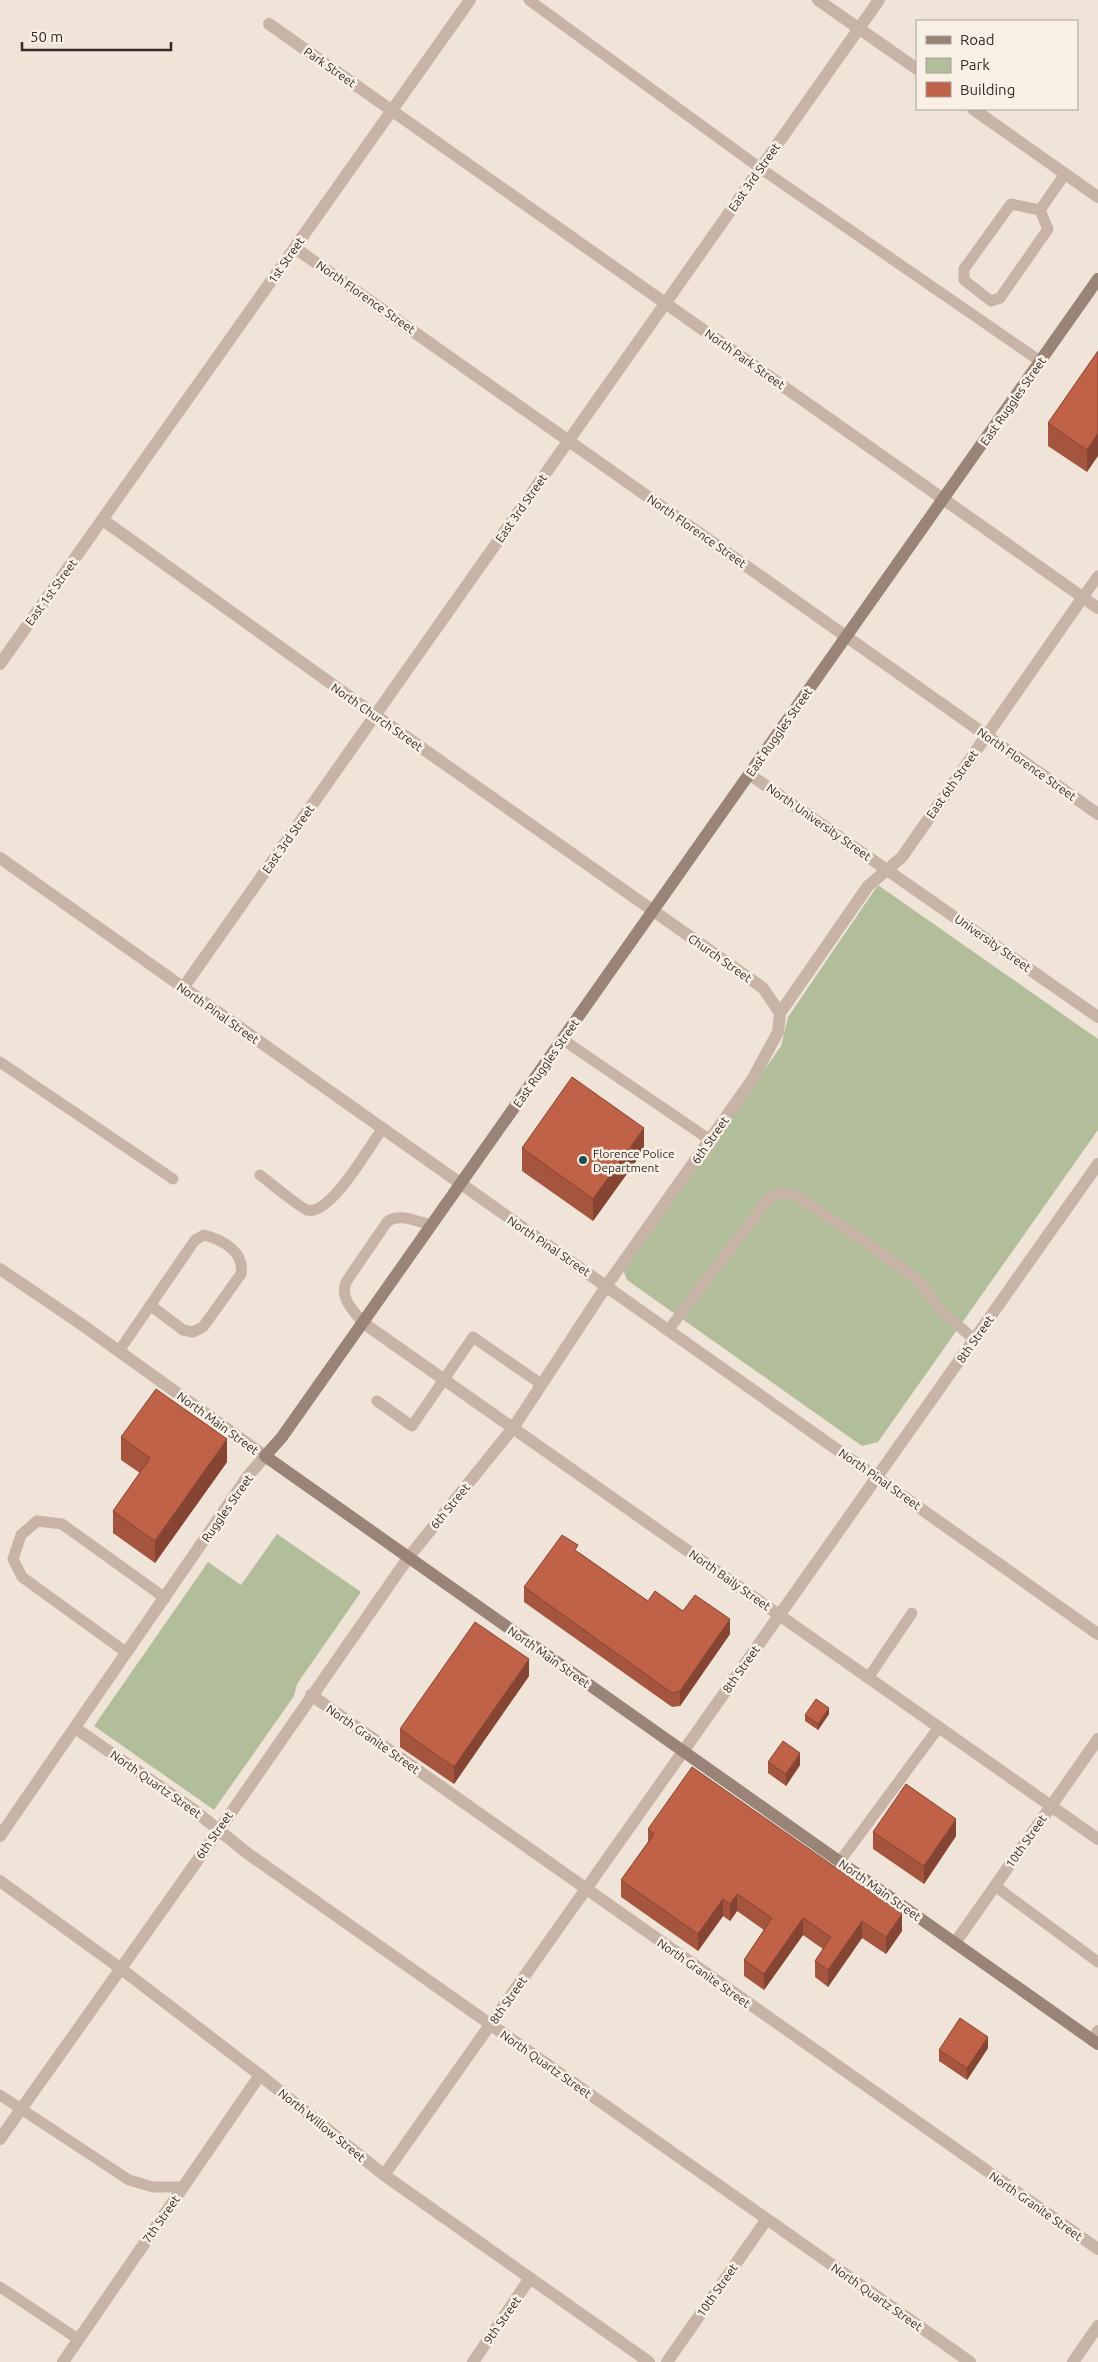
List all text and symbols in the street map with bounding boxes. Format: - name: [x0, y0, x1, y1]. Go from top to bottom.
- scale bar: [22, 20, 171, 52]
- legend: [916, 20, 1078, 110]
- text: 50 m: [30, 28, 63, 45]
- text: Road: [960, 31, 995, 48]
- street label: Park Street: [302, 44, 359, 90]
- text: Park: [960, 56, 990, 73]
- text: Building: [960, 81, 1015, 98]
- street label: East 3rd Street: [726, 140, 782, 214]
- street label: 1st Street: [265, 234, 307, 285]
- street label: North Florence Street: [314, 258, 418, 336]
- street label: North Park Street: [703, 327, 788, 392]
- street label: East Ruggles Street: [978, 354, 1049, 448]
- street label: East 3rd Street: [493, 471, 549, 545]
- street label: North Florence Street: [645, 492, 749, 570]
- street label: East 1st Street: [23, 556, 79, 628]
- street label: North Church Street: [329, 680, 425, 754]
- street label: East Ruggles Street: [744, 685, 815, 779]
- street label: North Florence Street: [975, 725, 1079, 803]
- street label: East 6th Street: [924, 747, 980, 821]
- street label: North University Street: [764, 781, 874, 863]
- street label: East 3rd Street: [260, 802, 316, 876]
- street label: University Street: [952, 912, 1034, 974]
- street label: Church Street: [686, 931, 754, 985]
- street label: North Pinal Street: [175, 980, 262, 1046]
- street label: East Ruggles Street: [511, 1016, 582, 1110]
- street label: 6th Street: [689, 1114, 731, 1166]
- place label: Florence Police Department: [593, 1147, 675, 1174]
- marker: Florence Police Department: [577, 1154, 589, 1166]
- street label: North Pinal Street: [505, 1213, 593, 1279]
- street label: 8th Street: [954, 1313, 996, 1365]
- street label: North Main Street: [175, 1389, 261, 1457]
- street label: North Pinal Street: [837, 1446, 924, 1512]
- street label: Ruggles Street: [199, 1472, 255, 1544]
- street label: 6th Street: [428, 1480, 472, 1531]
- street label: North Baily Street: [687, 1547, 773, 1613]
- street label: North Main Street: [506, 1624, 593, 1690]
- street label: 8th Street: [720, 1643, 762, 1695]
- street label: North Granite Street: [324, 1702, 422, 1776]
- street label: North Quartz Street: [108, 1748, 204, 1820]
- street label: 6th Street: [193, 1809, 235, 1861]
- street label: 10th Street: [1003, 1812, 1049, 1870]
- street label: North Main Street: [837, 1857, 924, 1923]
- street label: North Granite Street: [655, 1936, 753, 2010]
- street label: 8th Street: [487, 1974, 529, 2026]
- street label: North Quartz Street: [498, 2028, 594, 2100]
- street label: North Willow Street: [276, 2086, 368, 2164]
- street label: North Granite Street: [987, 2169, 1085, 2243]
- street label: 7th Street: [140, 2193, 182, 2245]
- street label: 10th Street: [694, 2261, 740, 2319]
- street label: North Quartz Street: [829, 2261, 925, 2333]
- street label: 9th Street: [481, 2294, 523, 2346]

